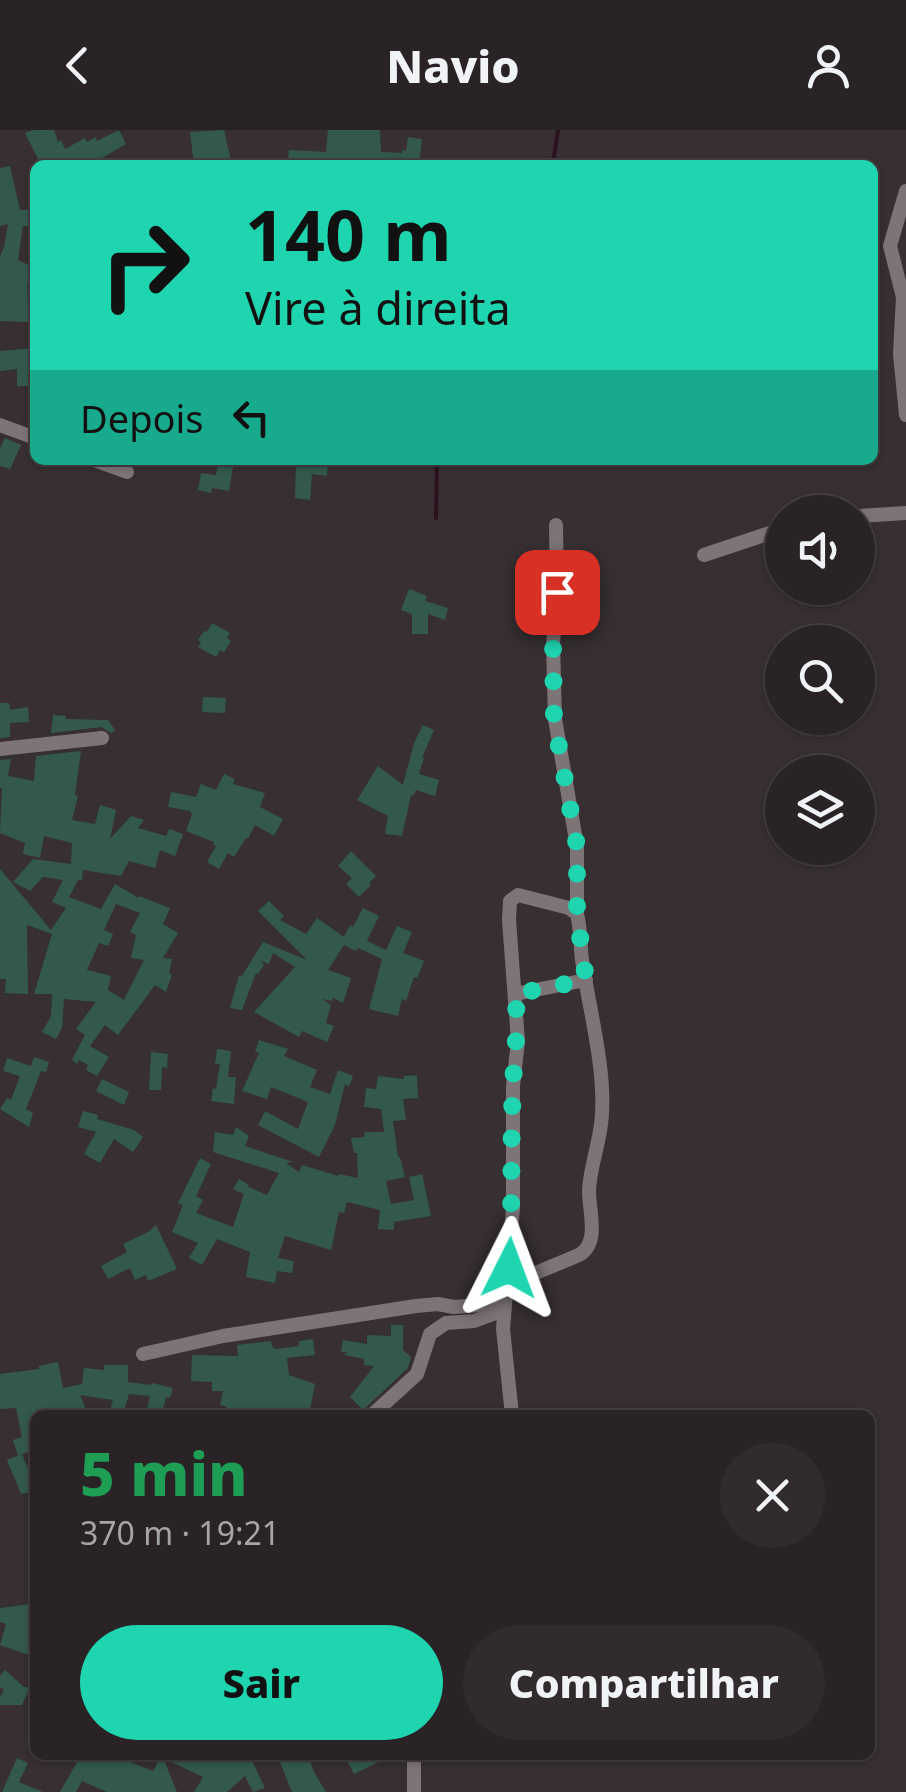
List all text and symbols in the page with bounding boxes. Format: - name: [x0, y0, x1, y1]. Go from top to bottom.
- text: Navio: [386, 35, 520, 96]
- icon: back: [50, 38, 105, 93]
- icon: person: [801, 38, 856, 93]
- text: 140 m: [245, 186, 452, 282]
- icon: right: [80, 200, 210, 330]
- text: Vire à direita: [245, 277, 511, 338]
- icon: left: [224, 390, 279, 445]
- text: Depois: [80, 392, 204, 444]
- map controls: [765, 495, 875, 865]
- button: sound: [765, 495, 875, 605]
- pin: [515, 550, 600, 635]
- icon: arrive: [530, 565, 585, 620]
- button: search: [765, 625, 875, 735]
- button: layers: [765, 755, 875, 865]
- position arrow: [457, 1216, 561, 1320]
- text: 5 min: [80, 1432, 248, 1514]
- button: close: [720, 1443, 825, 1548]
- text: 370 m · 19:21: [80, 1511, 280, 1554]
- button: Sair: [80, 1625, 443, 1740]
- button: Compartilhar: [463, 1625, 825, 1740]

